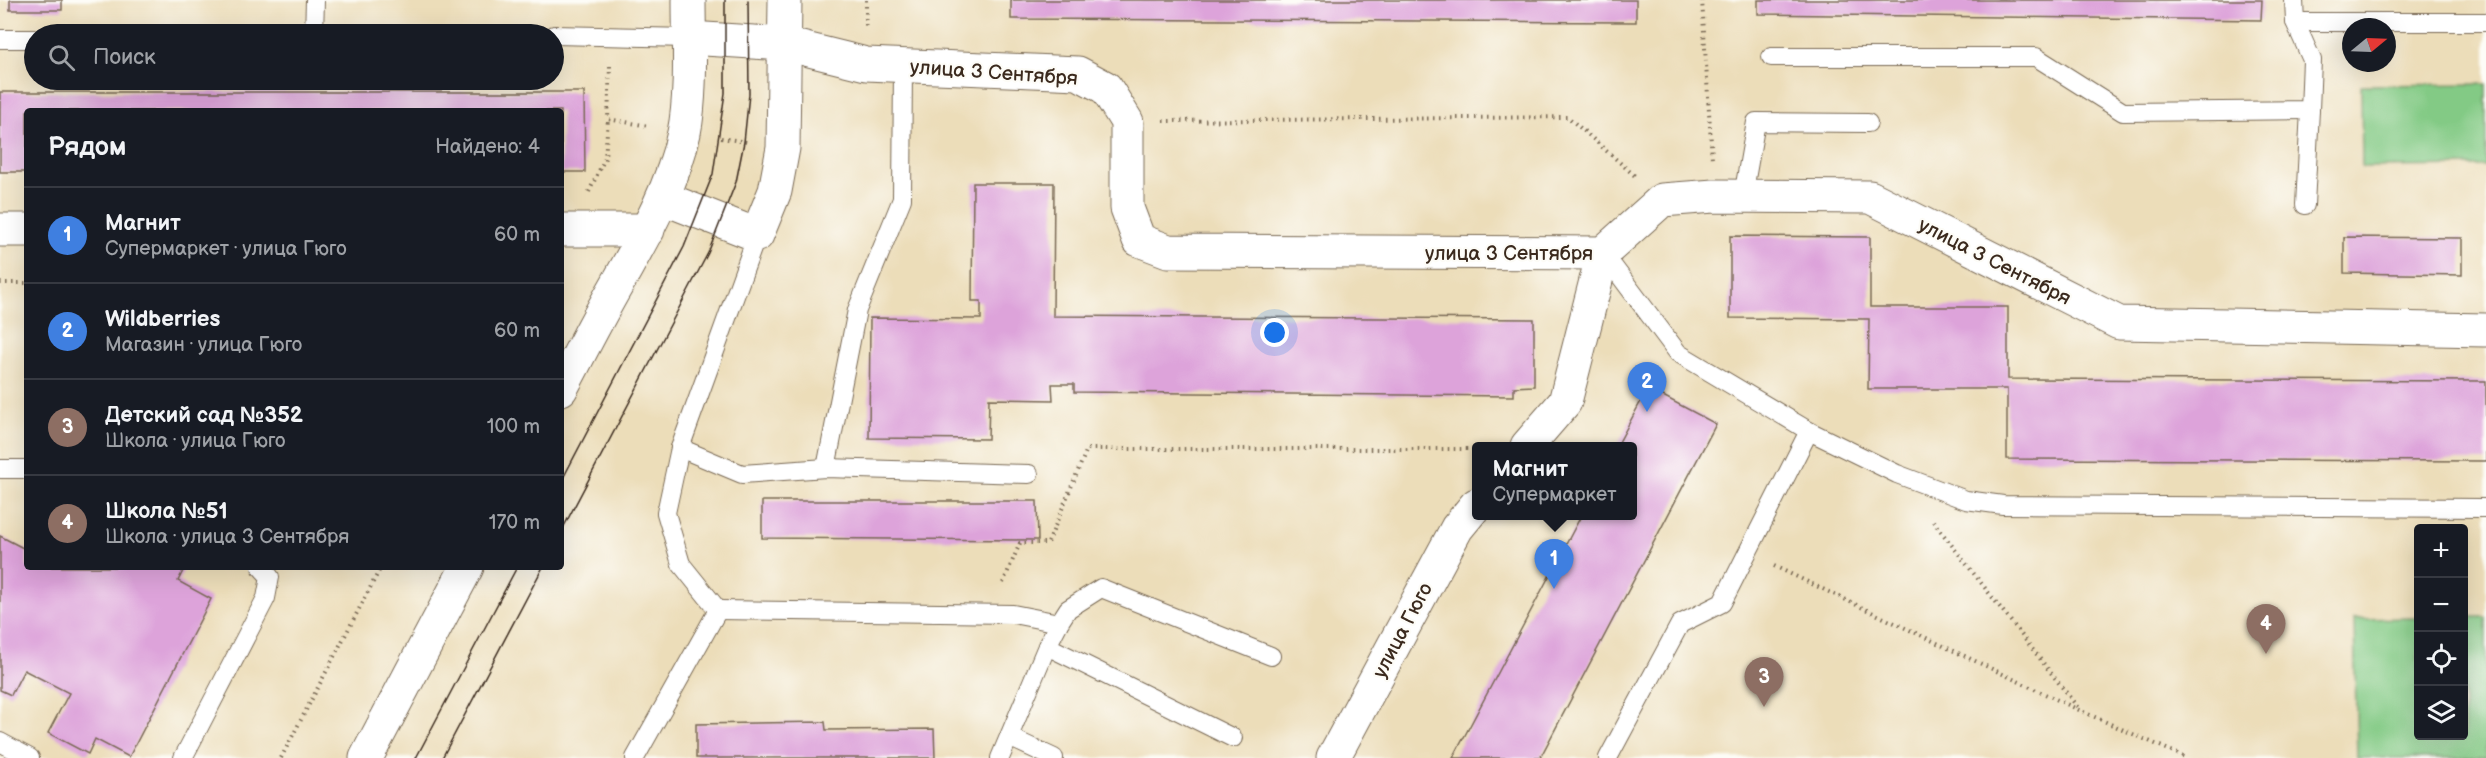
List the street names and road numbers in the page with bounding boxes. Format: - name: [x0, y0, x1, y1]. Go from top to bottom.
- street label: улица 3 Сентября: [909, 55, 1079, 91]
- street label: улица 3 Сентября: [1914, 213, 2075, 311]
- street label: улица 3 Сентября: [1425, 242, 1593, 266]
- street label: улица Гюго: [1368, 579, 1438, 682]

